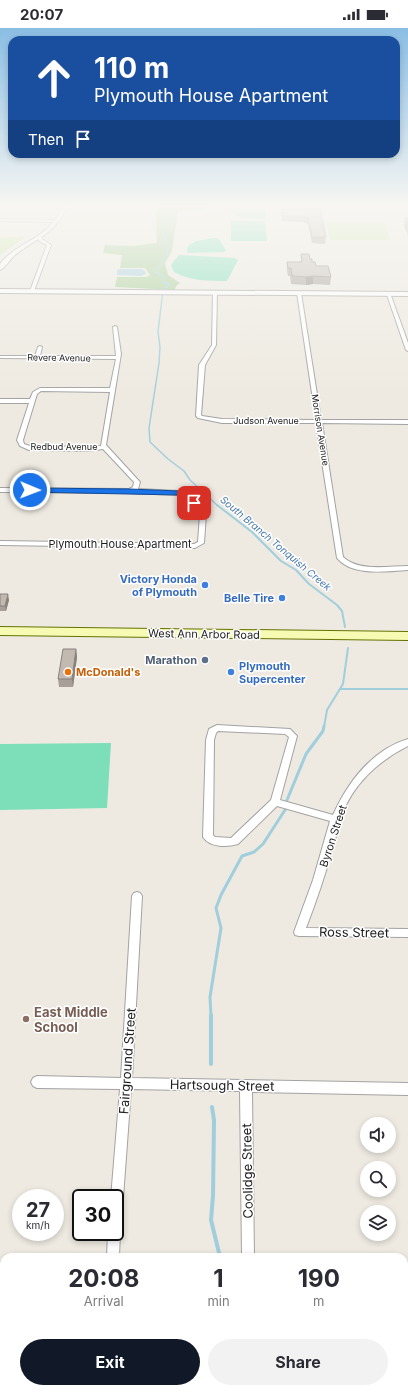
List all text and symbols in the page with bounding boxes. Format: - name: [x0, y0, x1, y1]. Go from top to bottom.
- text: 20:07: [20, 5, 63, 24]
- text: 110 m: [94, 51, 169, 85]
- icon: ahead: [28, 52, 80, 104]
- text: Plymouth House Apartment: [94, 85, 328, 106]
- icon: arrive: [72, 128, 94, 150]
- text: Then: [28, 130, 64, 149]
- street label: Revere Avenue: [27, 351, 91, 364]
- street label: Morrison Avenue: [309, 393, 332, 467]
- street label: Judson Avenue: [233, 415, 299, 426]
- street label: Redbud Avenue: [31, 441, 97, 452]
- position arrow: [9, 469, 51, 511]
- pin: [177, 486, 211, 520]
- icon: arrive: [183, 492, 205, 514]
- water label: South Branch Tonquish Creek: [218, 493, 334, 593]
- street label: Plymouth House Apartment: [48, 537, 192, 551]
- place label: Victory Honda of Plymouth: [120, 572, 197, 599]
- marker: Victory Honda of Plymouth: [200, 580, 210, 590]
- place label: Belle Tire: [224, 591, 274, 605]
- marker: Belle Tire: [277, 593, 287, 603]
- street label: West Ann Arbor Road: [148, 626, 260, 642]
- place label: Marathon: [145, 653, 197, 667]
- marker: Marathon: [200, 655, 210, 665]
- place label: Plymouth Supercenter: [239, 659, 306, 686]
- place label: McDonald's: [76, 665, 140, 679]
- marker: McDonald's: [63, 667, 73, 677]
- marker: Plymouth Supercenter: [226, 667, 236, 677]
- street label: Byron Street: [316, 803, 350, 869]
- street label: Ross Street: [319, 923, 389, 941]
- place label: East Middle School: [34, 1004, 108, 1035]
- street label: Fairground Street: [115, 1007, 139, 1115]
- marker: East Middle School: [21, 1014, 31, 1024]
- street label: Hartsough Street: [170, 1076, 274, 1094]
- map controls: [360, 1117, 396, 1241]
- button: sound: [360, 1117, 396, 1153]
- street label: Coolidge Street: [238, 1123, 256, 1219]
- button: search: [360, 1161, 396, 1197]
- speed limit sign: 30: [72, 1189, 124, 1241]
- text: 27: [26, 1198, 50, 1222]
- button: layers: [360, 1205, 396, 1241]
- text: km/h: [26, 1219, 50, 1231]
- text: 20:08: [68, 1264, 139, 1293]
- text: 1: [213, 1264, 224, 1293]
- text: 190: [298, 1264, 340, 1293]
- text: Arrival: [84, 1293, 124, 1309]
- text: min: [207, 1293, 230, 1309]
- text: m: [313, 1293, 324, 1309]
- button: Exit: [20, 1339, 200, 1385]
- button: Share: [208, 1339, 388, 1385]

